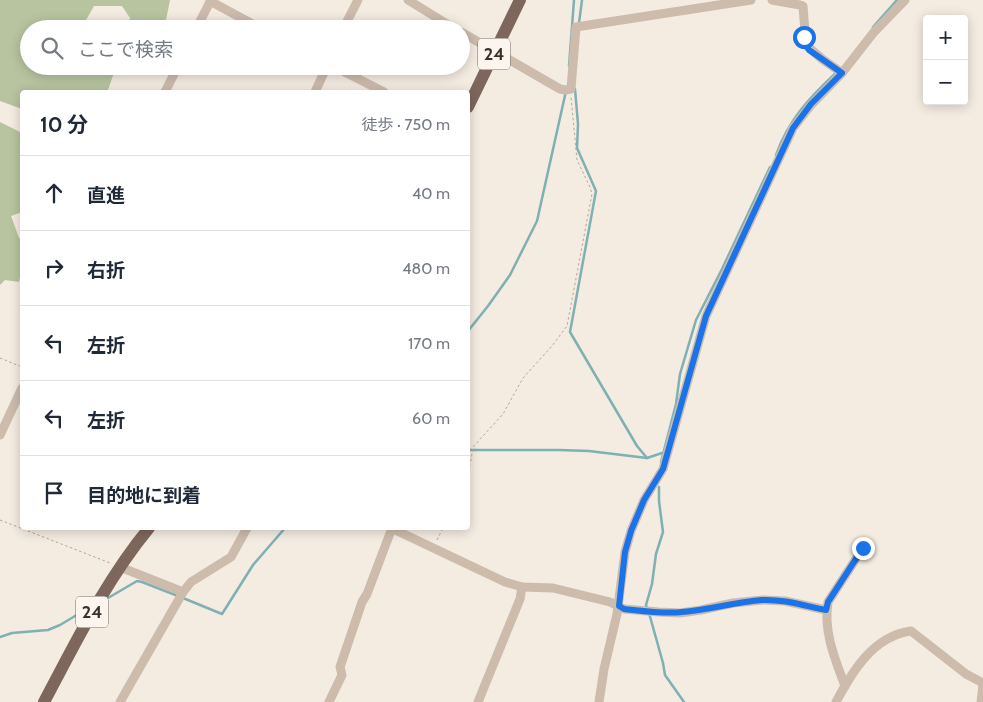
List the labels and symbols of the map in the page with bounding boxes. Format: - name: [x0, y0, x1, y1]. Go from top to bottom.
- route start: [793, 26, 816, 49]
- road number: 24: [478, 39, 510, 70]
- route end: [852, 537, 875, 560]
- road number: 24: [76, 596, 108, 628]

